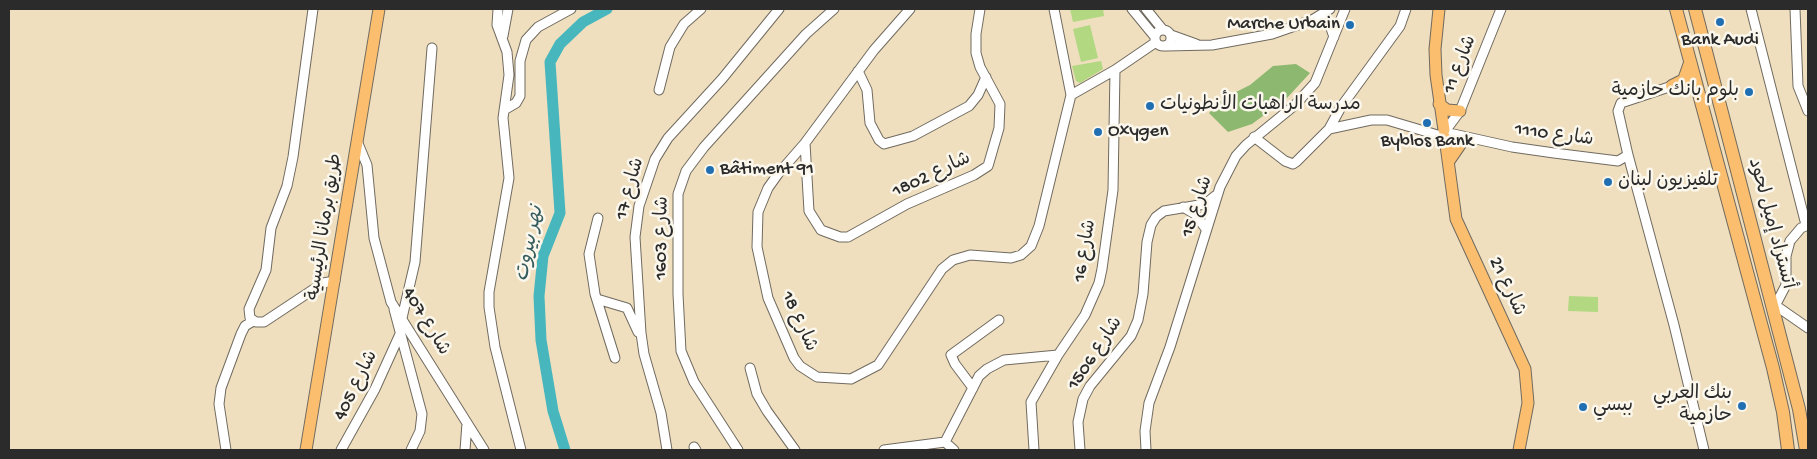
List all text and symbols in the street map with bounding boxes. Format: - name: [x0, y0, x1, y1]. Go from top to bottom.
- place label: Marche Urbain: [1227, 14, 1340, 36]
- marker: Bank Audi: [1714, 16, 1726, 28]
- marker: Marche Urbain: [1344, 19, 1356, 31]
- place label: Bank Audi: [1681, 30, 1759, 52]
- street label: شارع 11: [1439, 32, 1483, 98]
- place label: بلوم بانك حازمية: [1612, 81, 1739, 103]
- marker: بلوم بانك حازمية: [1743, 86, 1755, 98]
- place label: مدرسة الراهبات الأنطونيات: [1160, 95, 1361, 117]
- marker: مدرسة الراهبات الأنطونيات: [1144, 100, 1156, 112]
- marker: Byblos Bank: [1421, 117, 1433, 129]
- street label: شارع 1110: [1513, 119, 1595, 153]
- place label: Oxygen: [1108, 121, 1168, 143]
- marker: Oxygen: [1092, 126, 1104, 138]
- place label: Byblos Bank: [1381, 131, 1473, 153]
- street label: شارع 1802: [889, 148, 975, 204]
- street label: طريق برمانا الرئيسية: [303, 152, 349, 302]
- street label: شارع 17: [611, 155, 651, 223]
- street label: أتستراد إميل لحود: [1742, 156, 1798, 292]
- place label: Bâtiment 91: [720, 159, 814, 181]
- marker: Bâtiment 91: [704, 164, 716, 176]
- place label: تلفيزيون لبنان: [1618, 171, 1718, 193]
- street label: شارع 15: [1177, 173, 1219, 241]
- marker: تلفيزيون لبنان: [1602, 176, 1614, 188]
- street label: شارع 1603: [651, 196, 675, 280]
- water label: نهر بيروت: [511, 204, 551, 284]
- street label: شارع 16: [1069, 218, 1103, 284]
- street label: شارع 21: [1482, 254, 1530, 320]
- street label: شارع 407: [396, 284, 454, 360]
- street label: شارع 18: [775, 288, 821, 356]
- street label: شارع 1506: [1063, 313, 1129, 395]
- street label: شارع 405: [330, 347, 384, 425]
- place label: بنك العربي حازمية: [1653, 384, 1732, 428]
- place label: ببسي: [1593, 396, 1633, 418]
- marker: بنك العربي حازمية: [1736, 400, 1748, 412]
- marker: ببسي: [1577, 401, 1589, 413]

